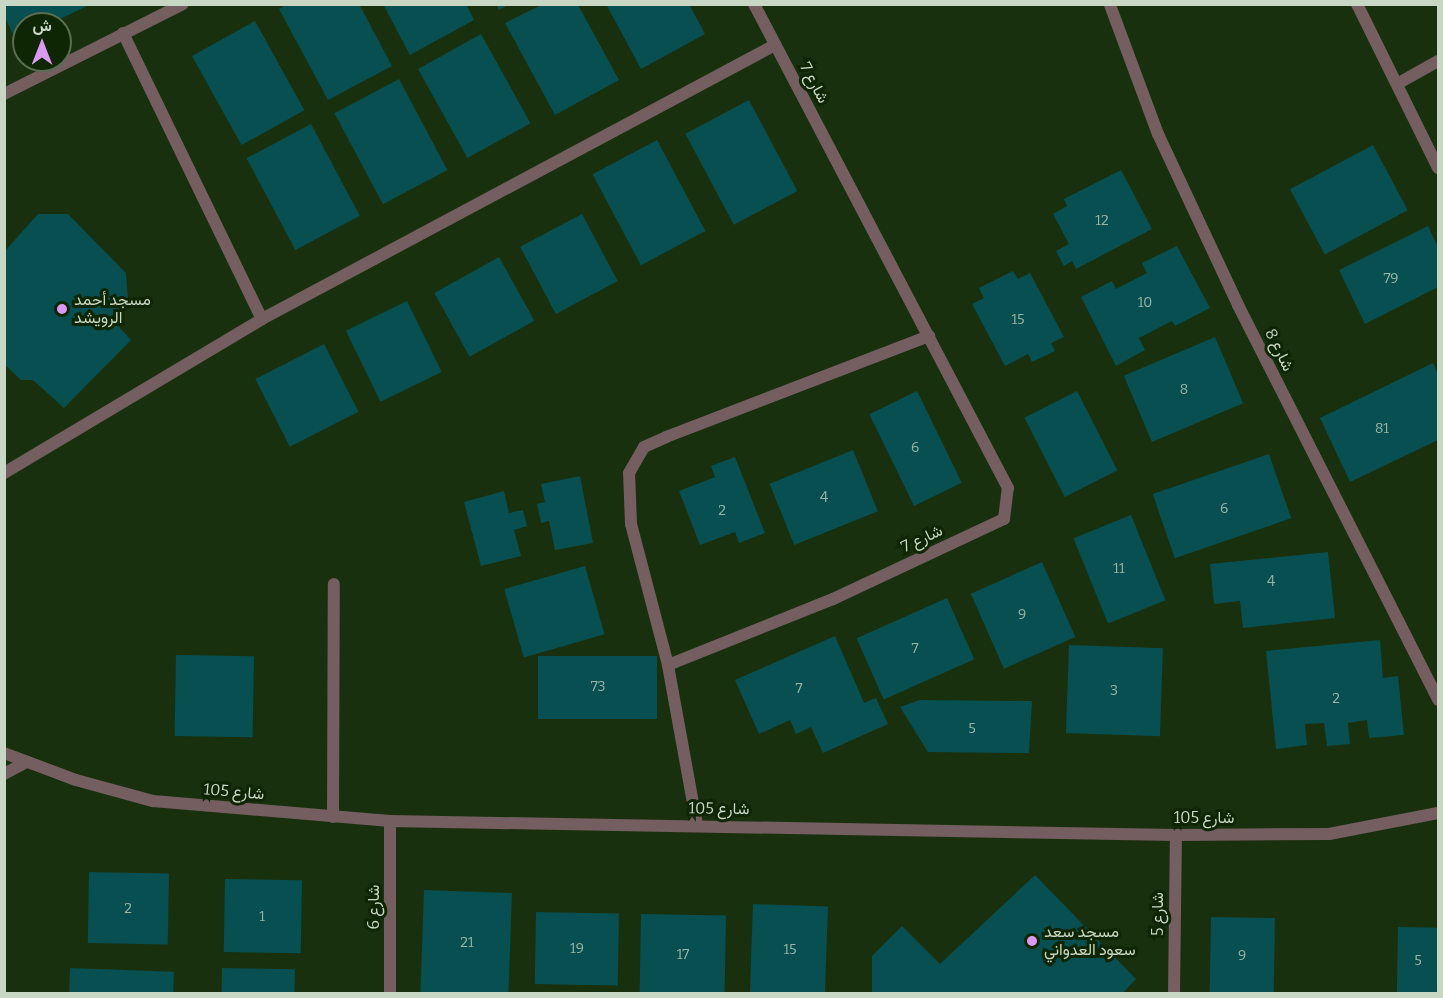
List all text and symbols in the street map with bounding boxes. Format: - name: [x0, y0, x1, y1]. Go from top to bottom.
- north arrow: [12, 12, 72, 72]
- text: ش: [32, 16, 52, 35]
- street label: شارع 7: [795, 59, 833, 107]
- house number: 12: [1095, 213, 1109, 229]
- house number: 79: [1384, 271, 1398, 287]
- place label: مسجد أحمد الرويشد: [74, 290, 151, 328]
- house number: 10: [1138, 295, 1152, 311]
- marker: مسجد أحمد الرويشد: [55, 302, 69, 316]
- house number: 15: [1011, 312, 1025, 328]
- street label: شارع 8: [1261, 326, 1297, 374]
- house number: 8: [1180, 382, 1188, 398]
- house number: 81: [1375, 421, 1389, 437]
- house number: 6: [911, 440, 919, 456]
- house number: 4: [820, 490, 828, 506]
- house number: 6: [1220, 501, 1228, 517]
- house number: 2: [718, 503, 726, 519]
- street label: شارع 7: [898, 521, 946, 557]
- house number: 11: [1113, 561, 1125, 577]
- house number: 4: [1267, 574, 1275, 590]
- house number: 9: [1018, 607, 1026, 623]
- house number: 7: [911, 641, 919, 657]
- house number: 73: [591, 679, 605, 695]
- house number: 7: [795, 681, 803, 697]
- house number: 3: [1110, 683, 1118, 699]
- house number: 2: [1332, 691, 1340, 707]
- house number: 5: [968, 721, 976, 737]
- street label: شارع 105: [203, 780, 265, 804]
- street label: شارع 105: [688, 799, 750, 819]
- street label: شارع 105: [1174, 808, 1234, 828]
- street label: شارع 6: [364, 885, 384, 929]
- street label: شارع 5: [1148, 892, 1168, 936]
- house number: 2: [124, 901, 132, 917]
- house number: 1: [259, 909, 265, 925]
- place label: مسجد سعد سعود العدواني: [1044, 922, 1135, 960]
- marker: مسجد سعد سعود العدواني: [1025, 934, 1039, 948]
- house number: 21: [460, 935, 474, 951]
- house number: 19: [570, 941, 584, 957]
- house number: 15: [783, 942, 797, 958]
- house number: 17: [677, 947, 689, 963]
- house number: 9: [1238, 948, 1246, 964]
- house number: 5: [1414, 953, 1422, 969]

